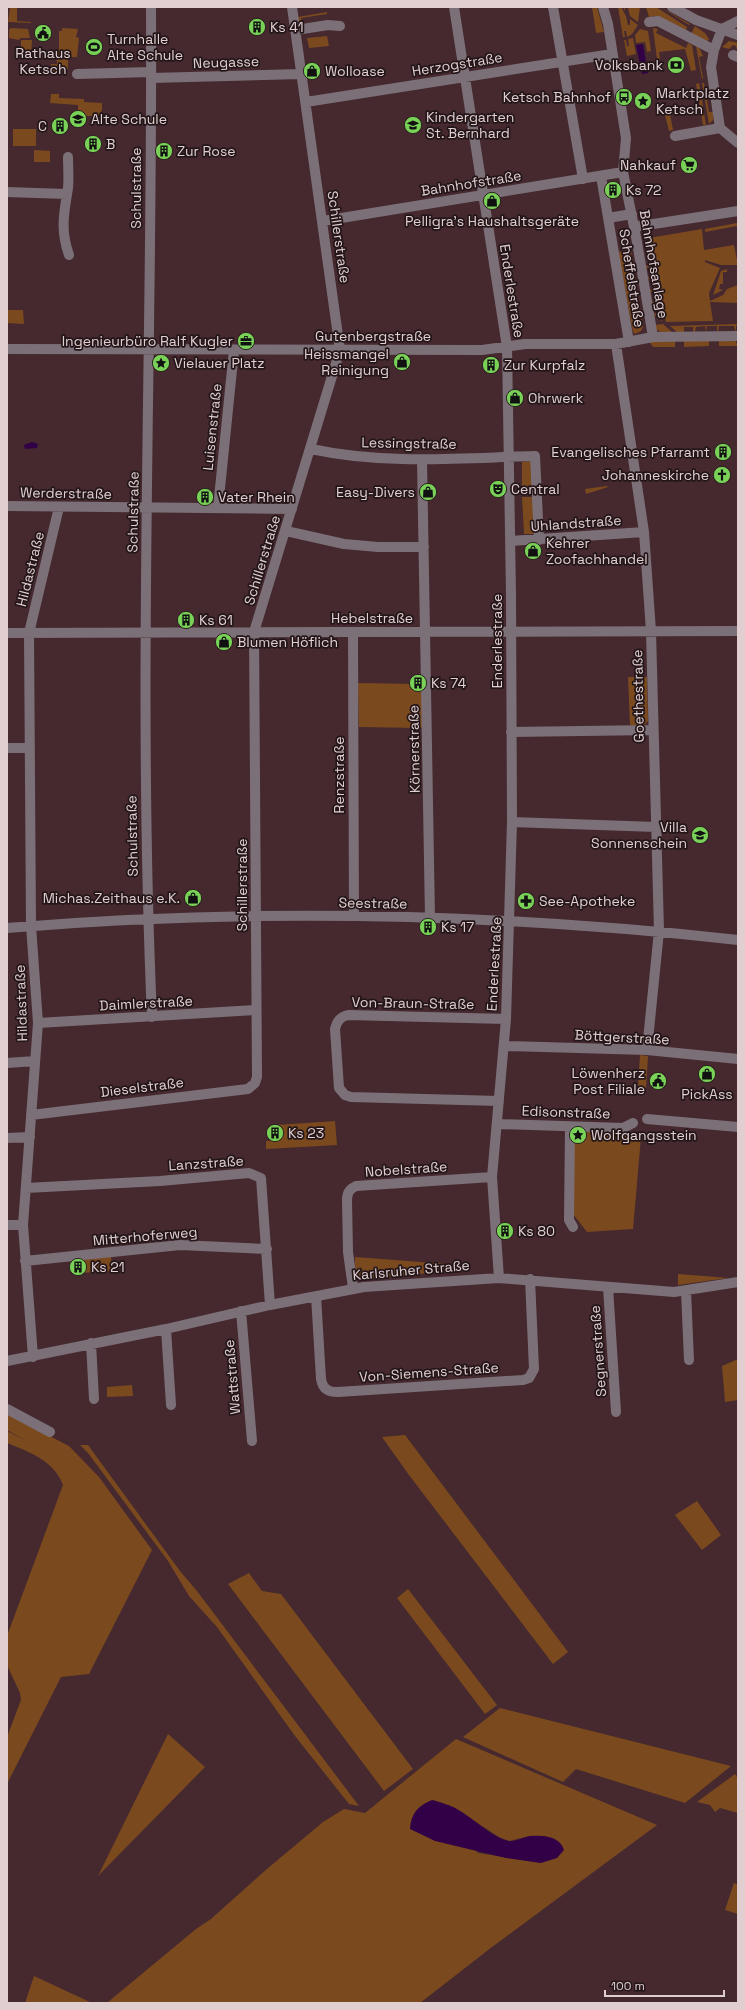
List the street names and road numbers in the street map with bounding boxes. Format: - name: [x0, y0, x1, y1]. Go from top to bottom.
- street label: Herzogstraße: [411, 48, 503, 80]
- street label: Neugasse: [193, 52, 259, 72]
- street label: Schulstraße: [127, 147, 145, 229]
- street label: Bahnhofstraße: [420, 166, 522, 200]
- street label: Schillerstraße: [324, 190, 354, 284]
- street label: Bahnhofsanlage: [636, 208, 672, 320]
- street label: Scheffelstraße: [615, 227, 649, 329]
- street label: Enderlestraße: [496, 243, 528, 339]
- street label: Gutenbergstraße: [315, 327, 431, 345]
- street label: Luisenstraße: [198, 382, 226, 472]
- street label: Lessingstraße: [361, 433, 457, 453]
- street label: Schulstraße: [123, 471, 143, 553]
- street label: Werderstraße: [20, 483, 112, 503]
- street label: Uhlandstraße: [530, 511, 622, 535]
- street label: Schillerstraße: [240, 513, 284, 607]
- street label: Hildastraße: [12, 530, 48, 608]
- street label: Enderlestraße: [488, 594, 506, 688]
- street label: Hebelstraße: [331, 609, 413, 627]
- street label: Goethestraße: [628, 649, 648, 743]
- street label: Körnerstraße: [404, 705, 424, 793]
- street label: Renzstraße: [330, 737, 348, 813]
- street label: Schulstraße: [122, 795, 142, 877]
- street label: Schillerstraße: [233, 838, 251, 932]
- street label: Seestraße: [338, 893, 408, 913]
- street label: Enderlestraße: [483, 916, 505, 1012]
- street label: Hildastraße: [11, 964, 31, 1042]
- street label: Daimlerstraße: [99, 992, 193, 1014]
- street label: Von-Braun-Straße: [352, 993, 474, 1013]
- street label: Böttgerstraße: [574, 1026, 670, 1048]
- street label: Dieselstraße: [99, 1073, 185, 1101]
- street label: Edisonstraße: [521, 1101, 611, 1123]
- street label: Lanzstraße: [168, 1151, 244, 1175]
- street label: Nobelstraße: [364, 1157, 448, 1181]
- street label: Mitterhoferweg: [92, 1222, 198, 1250]
- street label: Karlsruher Straße: [352, 1256, 470, 1284]
- street label: Segnerstraße: [586, 1305, 610, 1397]
- street label: Wattstraße: [220, 1339, 244, 1415]
- street label: Von-Siemens-Straße: [359, 1358, 499, 1386]

